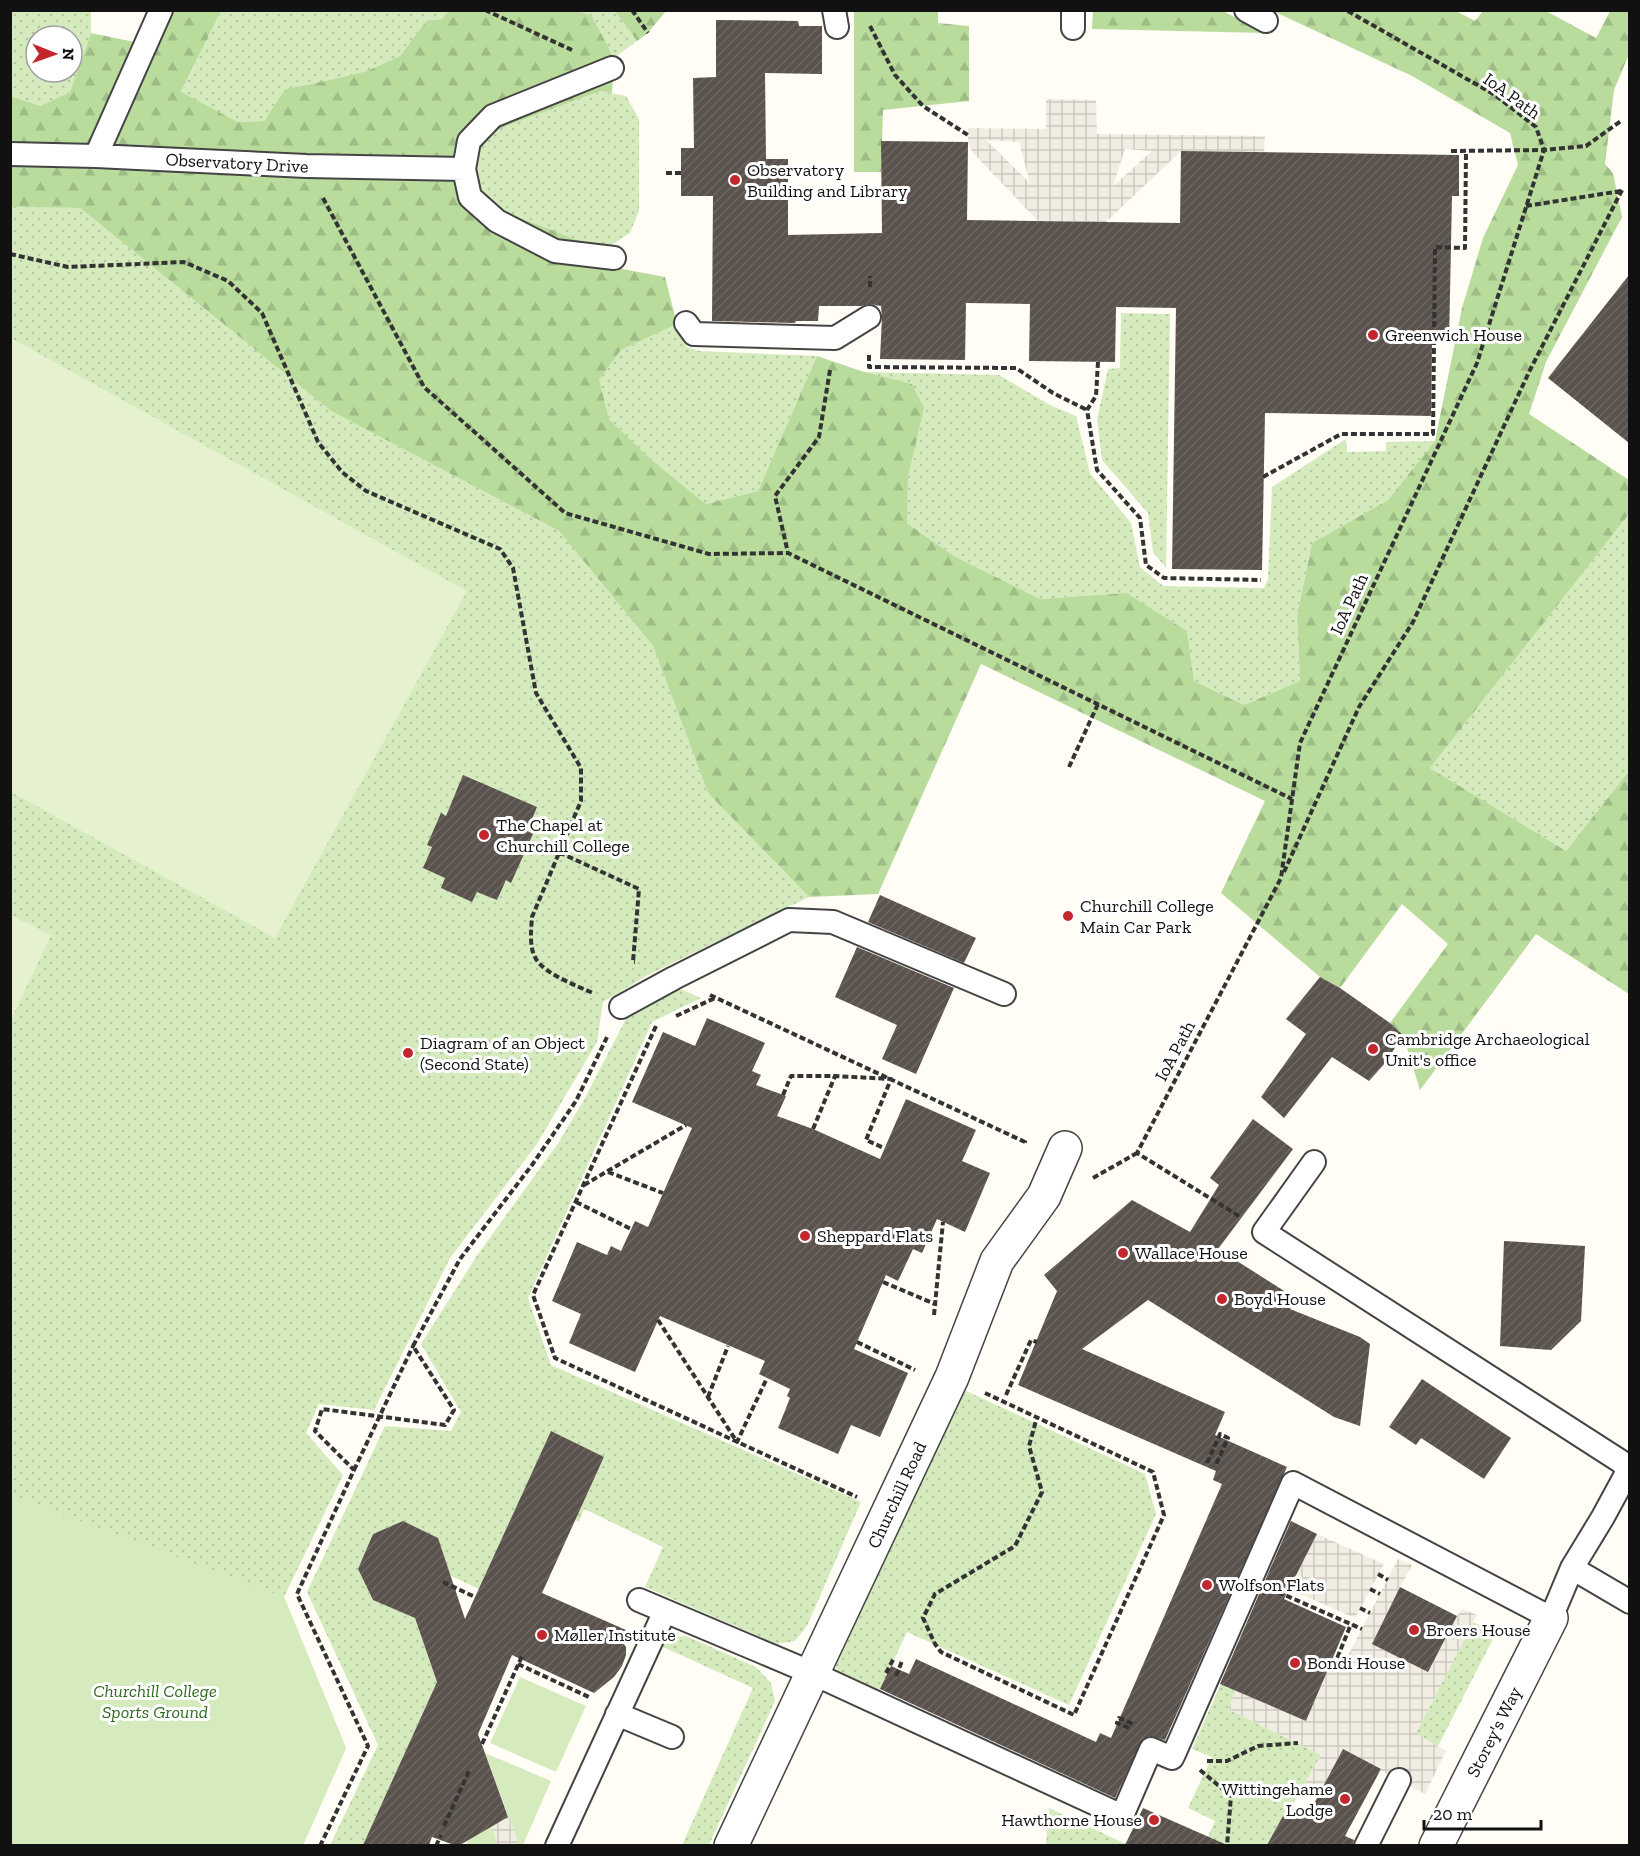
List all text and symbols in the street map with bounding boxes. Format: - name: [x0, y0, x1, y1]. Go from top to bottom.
- north arrow: [24, 24, 84, 84]
- text: N: [59, 48, 78, 61]
- street label: IoA Path: [1479, 68, 1545, 124]
- street label: Observatory Drive: [165, 148, 309, 178]
- place label: Observatory Building and Library: [747, 159, 908, 202]
- marker: Observatory Building and Library: [728, 173, 742, 187]
- place label: Greenwich House: [1385, 324, 1522, 346]
- marker: Greenwich House: [1366, 328, 1380, 342]
- street label: IoA Path: [1325, 570, 1373, 638]
- place label: The Chapel at Churchill College: [496, 814, 630, 857]
- marker: The Chapel at Churchill College: [477, 828, 491, 842]
- place label: Churchill College Main Car Park: [1080, 895, 1214, 938]
- marker: Churchill College Main Car Park: [1061, 909, 1075, 923]
- street label: IoA Path: [1150, 1017, 1200, 1085]
- place label: Cambridge Archaeological Unit's office: [1385, 1028, 1590, 1071]
- place label: Diagram of an Object (Second State): [420, 1032, 585, 1075]
- marker: Cambridge Archaeological Unit's office: [1366, 1042, 1380, 1056]
- marker: Diagram of an Object (Second State): [401, 1046, 415, 1060]
- place label: Sheppard Flats: [817, 1225, 933, 1247]
- marker: Sheppard Flats: [798, 1229, 812, 1243]
- place label: Wallace House: [1135, 1242, 1248, 1264]
- marker: Wallace House: [1116, 1246, 1130, 1260]
- place label: Boyd House: [1234, 1288, 1326, 1310]
- marker: Boyd House: [1215, 1292, 1229, 1306]
- street label: Churchill Road: [863, 1438, 931, 1552]
- place label: Wolfson Flats: [1219, 1574, 1324, 1596]
- marker: Wolfson Flats: [1200, 1578, 1214, 1592]
- place label: Broers House: [1426, 1619, 1531, 1641]
- marker: Broers House: [1407, 1623, 1421, 1637]
- place label: Møller Institute: [554, 1624, 676, 1646]
- marker: Møller Institute: [535, 1628, 549, 1642]
- place label: Bondi House: [1307, 1652, 1405, 1674]
- marker: Bondi House: [1288, 1656, 1302, 1670]
- park label: Churchill College Sports Ground: [93, 1680, 217, 1723]
- street label: Storey's Way: [1462, 1682, 1527, 1781]
- place label: Wittingehame Lodge: [1222, 1778, 1333, 1821]
- marker: Wittingehame Lodge: [1338, 1792, 1352, 1806]
- scale bar: [1424, 1793, 1541, 1831]
- text: 20 m: [1433, 1803, 1473, 1825]
- place label: Hawthorne House: [1001, 1809, 1142, 1831]
- marker: Hawthorne House: [1147, 1813, 1161, 1827]

